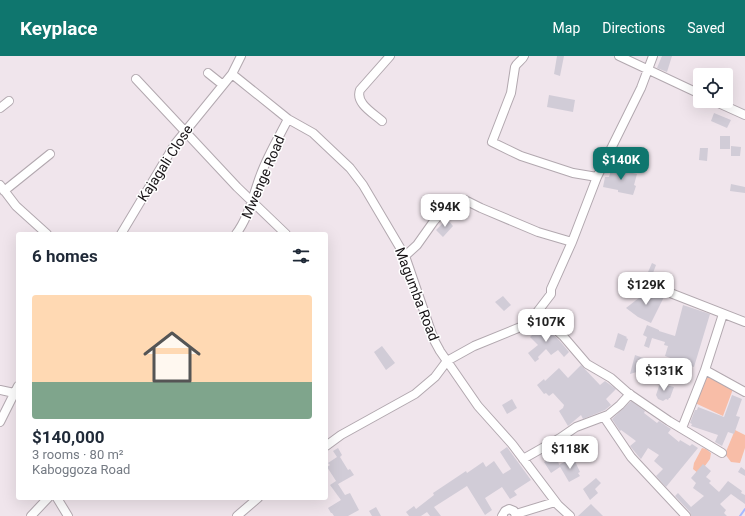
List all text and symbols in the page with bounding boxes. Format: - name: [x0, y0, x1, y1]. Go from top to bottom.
- text: Keyplace: [20, 17, 98, 40]
- text: Map: [553, 20, 580, 36]
- text: Directions: [602, 20, 665, 36]
- text: Saved: [687, 20, 725, 36]
- map controls: [693, 68, 733, 108]
- button: locate: [693, 68, 733, 108]
- street label: Kajagali Close: [134, 122, 196, 204]
- street label: Mwenge Road: [238, 133, 288, 221]
- pin: $140K: [593, 147, 649, 181]
- text: $140K: [602, 152, 640, 167]
- pin: $94K: [421, 194, 469, 228]
- text: $94K: [430, 199, 460, 214]
- icon: filters: [290, 245, 312, 267]
- street label: Magumba Road: [392, 245, 442, 343]
- text: 6 homes: [32, 246, 98, 266]
- pin: $129K: [618, 272, 674, 306]
- text: $129K: [627, 277, 665, 292]
- pin: $107K: [518, 309, 574, 343]
- text: $107K: [527, 314, 565, 329]
- icon: home: [136, 321, 208, 393]
- pin: $131K: [636, 358, 692, 392]
- text: $131K: [645, 363, 683, 378]
- text: $140,000: [32, 427, 104, 447]
- pin: $118K: [542, 436, 598, 470]
- text: $118K: [551, 441, 589, 456]
- text: 3 rooms · 80 m²: [32, 447, 124, 462]
- text: Kaboggoza Road: [32, 462, 130, 477]

